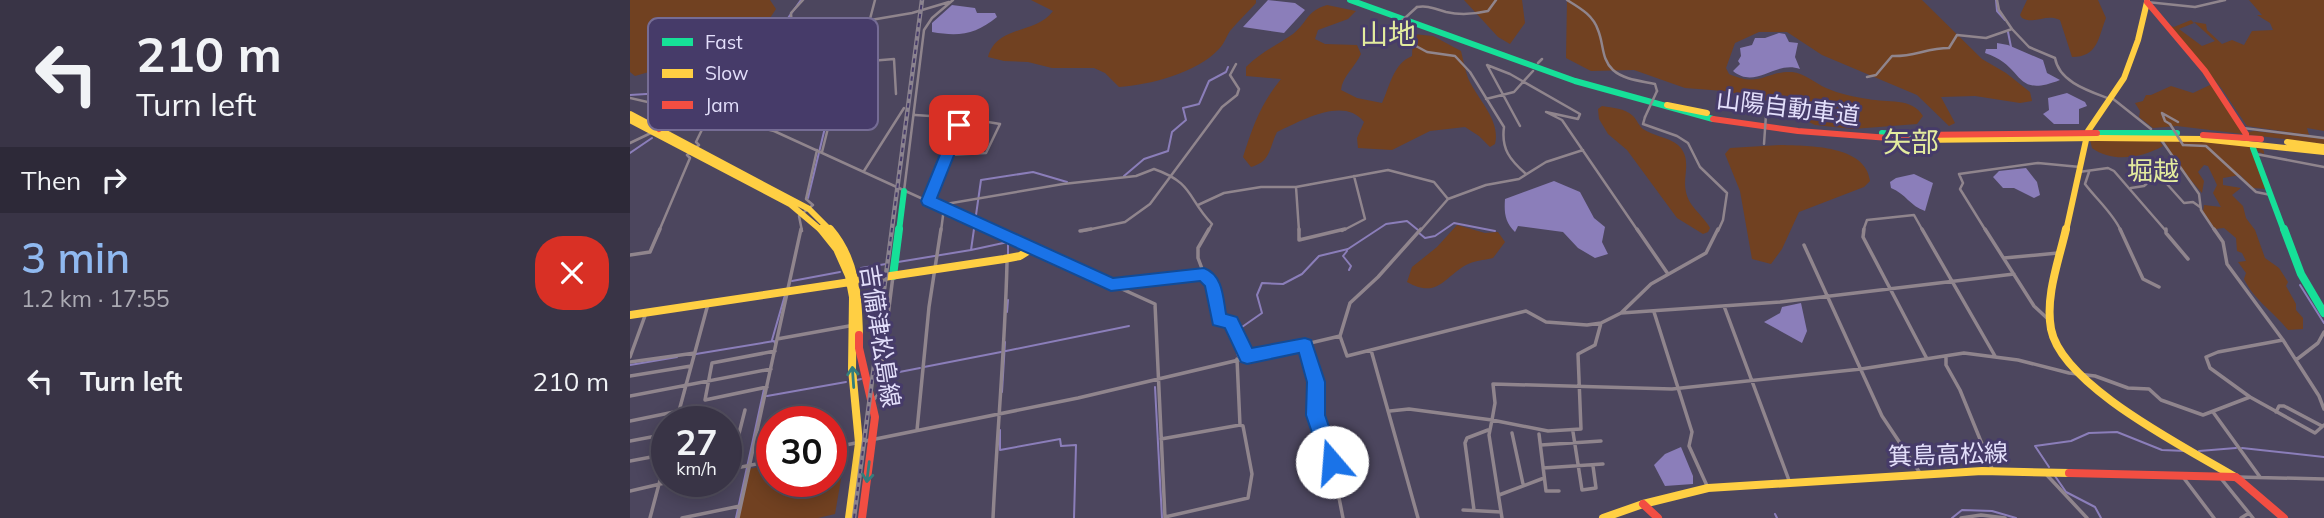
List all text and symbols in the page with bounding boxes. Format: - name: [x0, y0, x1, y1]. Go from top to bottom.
- district label: 山地: [1360, 16, 1416, 51]
- legend: [648, 18, 878, 130]
- text: 210 m: [136, 23, 282, 84]
- icon: left: [21, 28, 112, 119]
- text: Fast: [705, 30, 743, 54]
- text: Slow: [705, 61, 749, 85]
- street label: 山陽自動車道: [1715, 83, 1861, 131]
- text: Turn left: [136, 84, 256, 124]
- text: Jam: [705, 93, 739, 117]
- pin: [929, 95, 989, 155]
- icon: arrive: [940, 106, 978, 144]
- district label: 矢部: [1883, 124, 1939, 159]
- district label: 堀越: [2127, 154, 2179, 187]
- icon: right: [95, 161, 133, 199]
- text: Then: [21, 164, 81, 197]
- text: 3 min: [21, 231, 130, 284]
- button: close: [535, 236, 609, 310]
- street label: 吉備津松島線: [855, 262, 907, 409]
- text: 1.2 km · 17:55: [21, 284, 170, 313]
- icon: left: [21, 362, 59, 400]
- text: Turn left: [80, 365, 182, 398]
- text: 210 m: [533, 365, 609, 398]
- one-way arrow: [846, 366, 859, 389]
- speed limit sign: 30: [756, 406, 847, 497]
- text: 27: [675, 420, 718, 464]
- position arrow: [1295, 425, 1369, 499]
- street label: 箕島高松線: [1887, 437, 2008, 471]
- text: km/h: [676, 457, 717, 480]
- one-way arrow: [862, 461, 875, 483]

